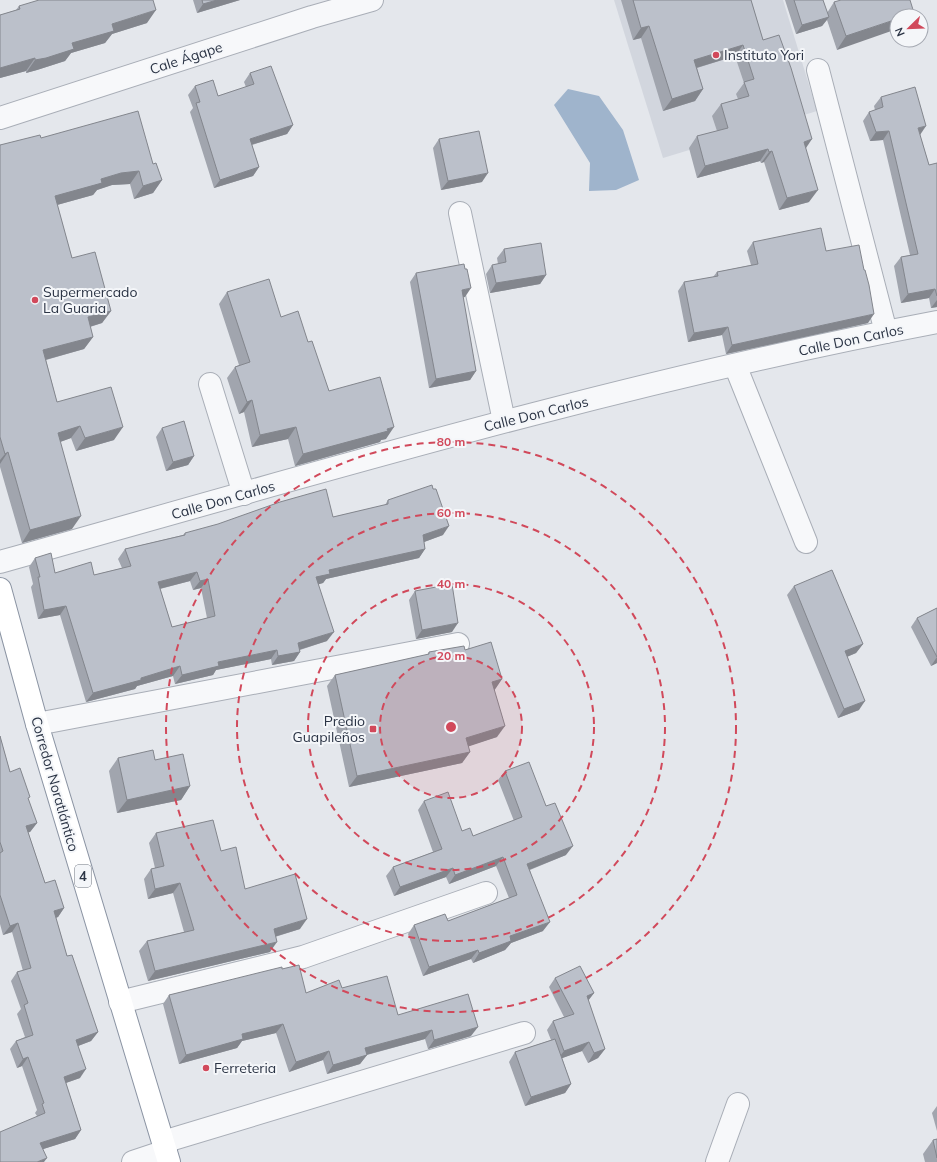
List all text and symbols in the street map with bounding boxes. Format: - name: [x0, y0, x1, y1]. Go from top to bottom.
- north arrow: [889, 8, 929, 48]
- text: N: [892, 25, 908, 38]
- street label: Cale Ágape: [147, 38, 225, 78]
- place label: Instituto Yori: [724, 46, 804, 64]
- marker: Instituto Yori: [711, 50, 721, 60]
- place label: Supermercado La Guaria: [43, 283, 137, 317]
- marker: Supermercado La Guaria: [30, 295, 40, 305]
- street label: Calle Don Carlos: [797, 320, 905, 360]
- street label: Calle Don Carlos: [482, 392, 590, 436]
- text: 80 m: [437, 434, 465, 449]
- street label: Calle Don Carlos: [169, 477, 277, 523]
- text: 60 m: [437, 505, 465, 520]
- text: 40 m: [437, 576, 465, 591]
- text: 20 m: [437, 648, 465, 663]
- place label: Predio Guapileños: [292, 712, 365, 746]
- street label: Corredor Noratlántico: [27, 714, 83, 854]
- centre of rings: [444, 720, 458, 734]
- marker: Predio Guapileños: [368, 724, 378, 734]
- road number: 4: [75, 865, 91, 887]
- place label: Ferreteria: [214, 1059, 276, 1077]
- marker: Ferreteria: [201, 1063, 211, 1073]

